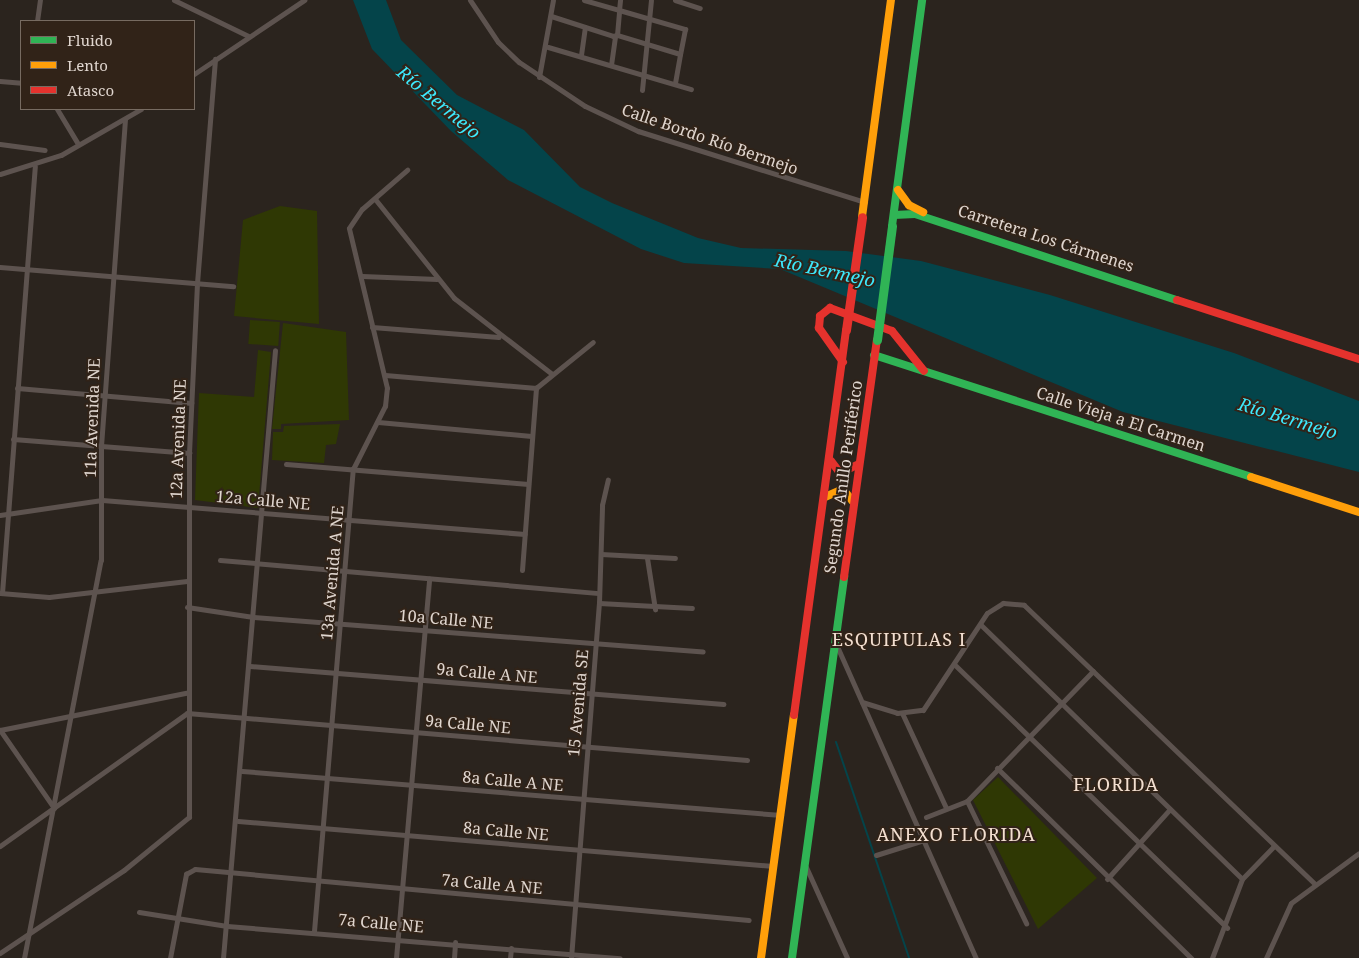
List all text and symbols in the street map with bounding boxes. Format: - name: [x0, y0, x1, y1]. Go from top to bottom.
- legend: [20, 20, 195, 110]
- text: Fluido: [67, 30, 113, 50]
- text: Lento: [67, 55, 108, 75]
- water label: Río Bermejo: [393, 61, 485, 143]
- text: Atasco: [67, 80, 114, 100]
- street label: Calle Bordo Río Bermejo: [619, 100, 801, 178]
- street label: Carretera Los Cármenes: [956, 200, 1136, 276]
- water label: Río Bermejo: [773, 249, 877, 291]
- street label: 11a Avenida NE: [80, 358, 104, 478]
- street label: 12a Avenida NE: [166, 379, 190, 499]
- street label: Segundo Anillo Periférico: [820, 379, 866, 575]
- street label: Calle Vieja a El Carmen: [1034, 383, 1208, 455]
- water label: Río Bermejo: [1236, 393, 1340, 443]
- street label: 12a Calle NE: [215, 486, 311, 514]
- street label: 13a Avenida A NE: [317, 505, 347, 641]
- street label: 10a Calle NE: [398, 605, 494, 633]
- district label: ESQUIPULAS I: [830, 628, 968, 650]
- street label: 15 Avenida SE: [564, 649, 592, 757]
- street label: 9a Calle A NE: [436, 659, 538, 687]
- street label: 9a Calle NE: [424, 711, 512, 737]
- street label: 8a Calle A NE: [462, 767, 564, 795]
- district label: FLORIDA: [1072, 773, 1160, 795]
- street label: 8a Calle NE: [462, 818, 550, 844]
- district label: ANEXO FLORIDA: [875, 823, 1037, 845]
- street label: 7a Calle A NE: [441, 870, 543, 898]
- street label: 7a Calle NE: [337, 910, 425, 936]

